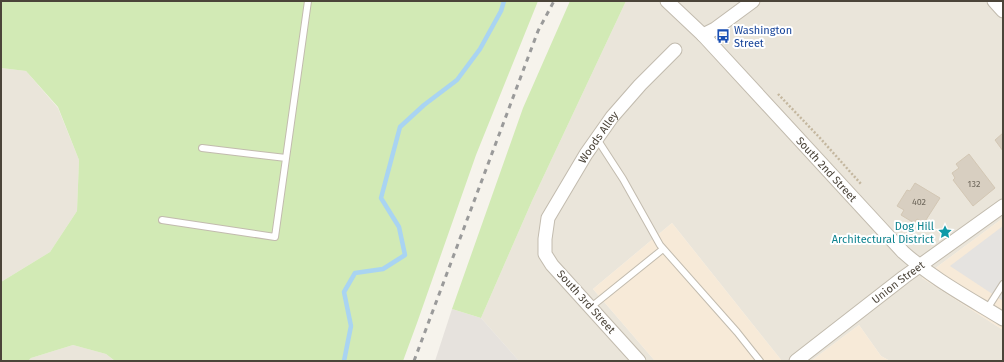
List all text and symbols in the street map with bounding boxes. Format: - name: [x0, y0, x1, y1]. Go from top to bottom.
- place label: Washington Street: [734, 24, 792, 50]
- bus stop icon: Washington Street: [715, 28, 731, 44]
- street label: Woods Alley: [576, 108, 621, 166]
- street label: South 2nd Street: [794, 134, 860, 204]
- house number: 132: [968, 179, 980, 189]
- house number: 402: [912, 197, 926, 207]
- place label: Dog Hill Architectural District: [832, 220, 934, 246]
- place icon: Dog Hill Architectural District: [937, 224, 953, 240]
- street label: Union Street: [869, 258, 927, 306]
- street label: South 3rd Street: [554, 268, 618, 336]

